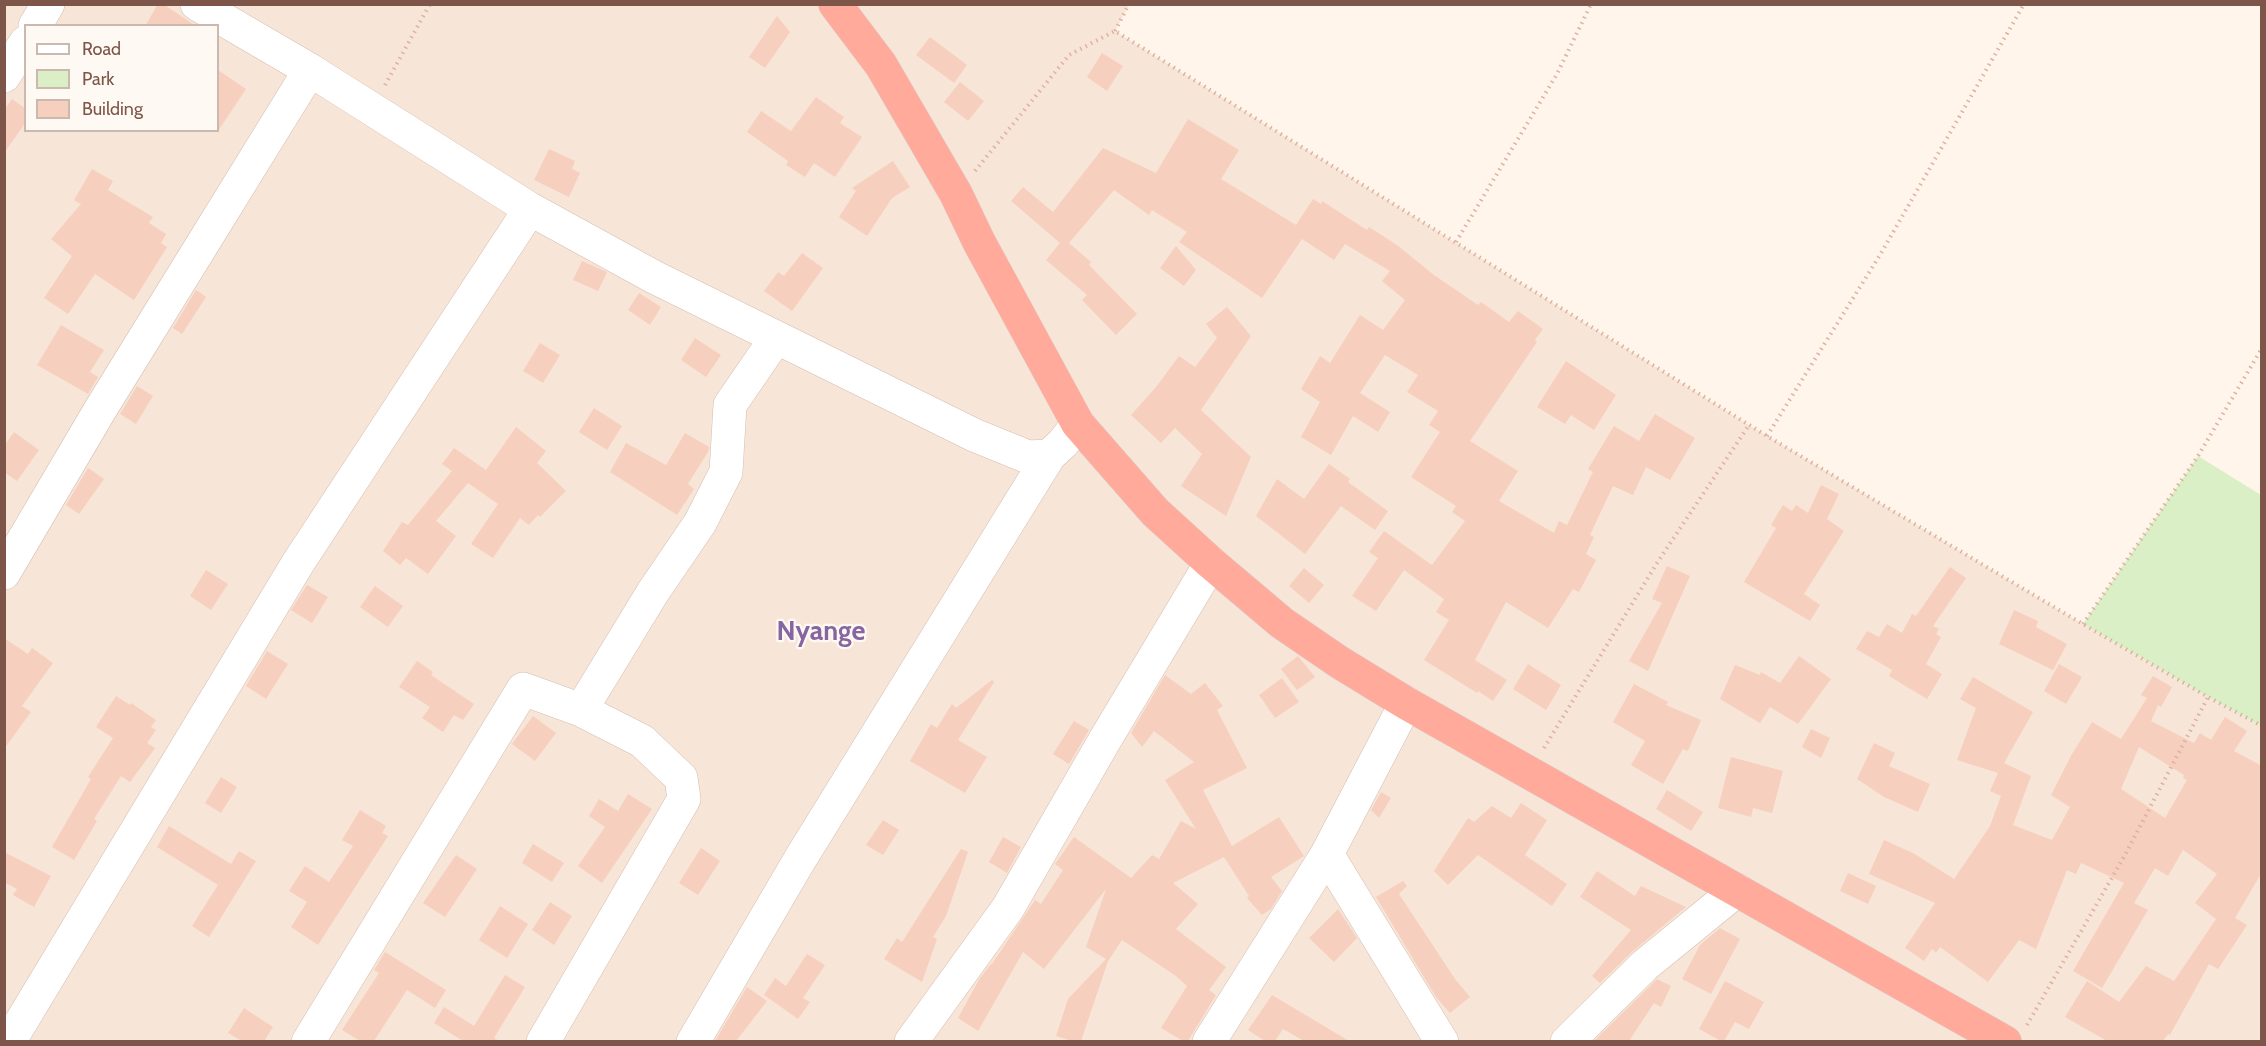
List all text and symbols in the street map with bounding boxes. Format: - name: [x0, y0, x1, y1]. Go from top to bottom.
- legend: [24, 24, 219, 132]
- text: Road: [82, 38, 121, 60]
- text: Park: [82, 68, 114, 90]
- text: Building: [82, 98, 143, 120]
- district label: Nyange: [777, 616, 865, 648]

